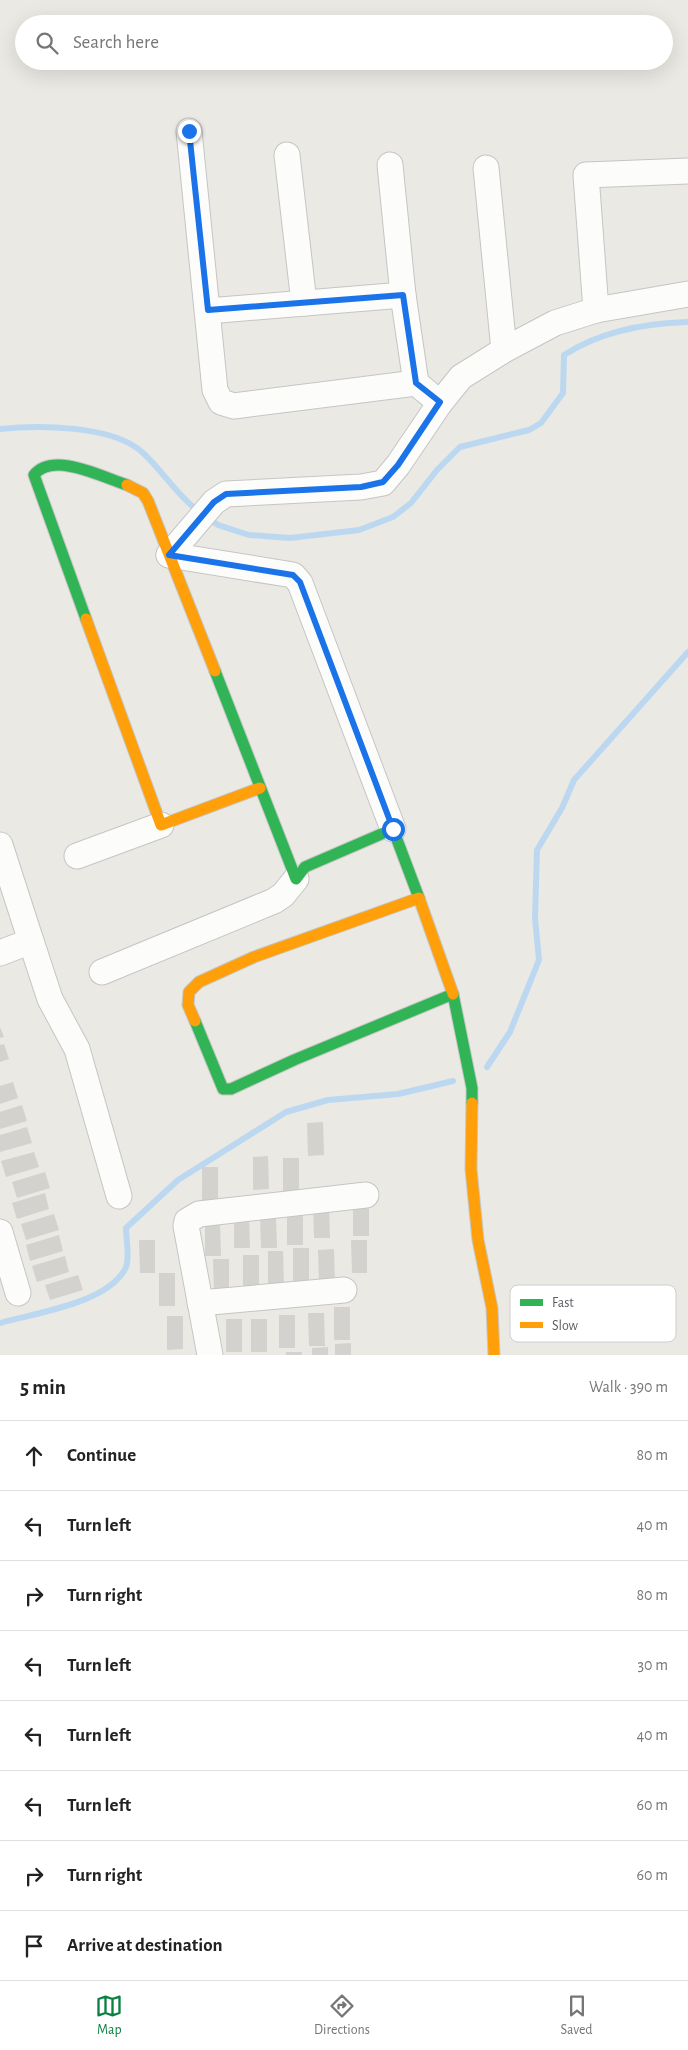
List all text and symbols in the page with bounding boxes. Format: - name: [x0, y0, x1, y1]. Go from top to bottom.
- search box: [15, 15, 673, 70]
- icon: search: [33, 29, 61, 57]
- text: Search here: [73, 33, 159, 52]
- route end: [178, 120, 201, 143]
- route start: [382, 818, 405, 841]
- legend: [510, 1285, 676, 1342]
- text: Fast: [552, 1296, 574, 1310]
- text: Slow: [552, 1319, 579, 1333]
- text: 5 min: [20, 1377, 66, 1398]
- text: Walk · 390 m: [589, 1379, 668, 1395]
- icon: ahead: [20, 1442, 48, 1470]
- text: Continue: [67, 1446, 136, 1465]
- text: 80 m: [637, 1447, 668, 1463]
- icon: left: [20, 1512, 48, 1540]
- text: Turn left: [67, 1516, 131, 1535]
- text: 40 m: [636, 1517, 668, 1533]
- icon: right: [20, 1582, 48, 1610]
- text: Turn right: [67, 1586, 142, 1605]
- text: 80 m: [637, 1587, 668, 1603]
- icon: left: [20, 1652, 48, 1680]
- text: Turn left: [67, 1656, 131, 1675]
- text: 30 m: [638, 1657, 668, 1673]
- icon: left: [20, 1722, 48, 1750]
- text: Turn left: [67, 1726, 131, 1745]
- text: 40 m: [636, 1727, 668, 1743]
- icon: left: [20, 1792, 48, 1820]
- text: Turn left: [67, 1796, 131, 1815]
- text: 60 m: [637, 1797, 668, 1813]
- icon: right: [20, 1862, 48, 1890]
- text: Turn right: [67, 1866, 142, 1885]
- text: 60 m: [637, 1867, 668, 1883]
- icon: arrive: [20, 1932, 48, 1960]
- text: Arrive at destination: [67, 1936, 223, 1955]
- tab: Map: [95, 1992, 123, 2039]
- tab: Directions: [314, 1992, 370, 2039]
- tab: Saved: [561, 1992, 593, 2039]

